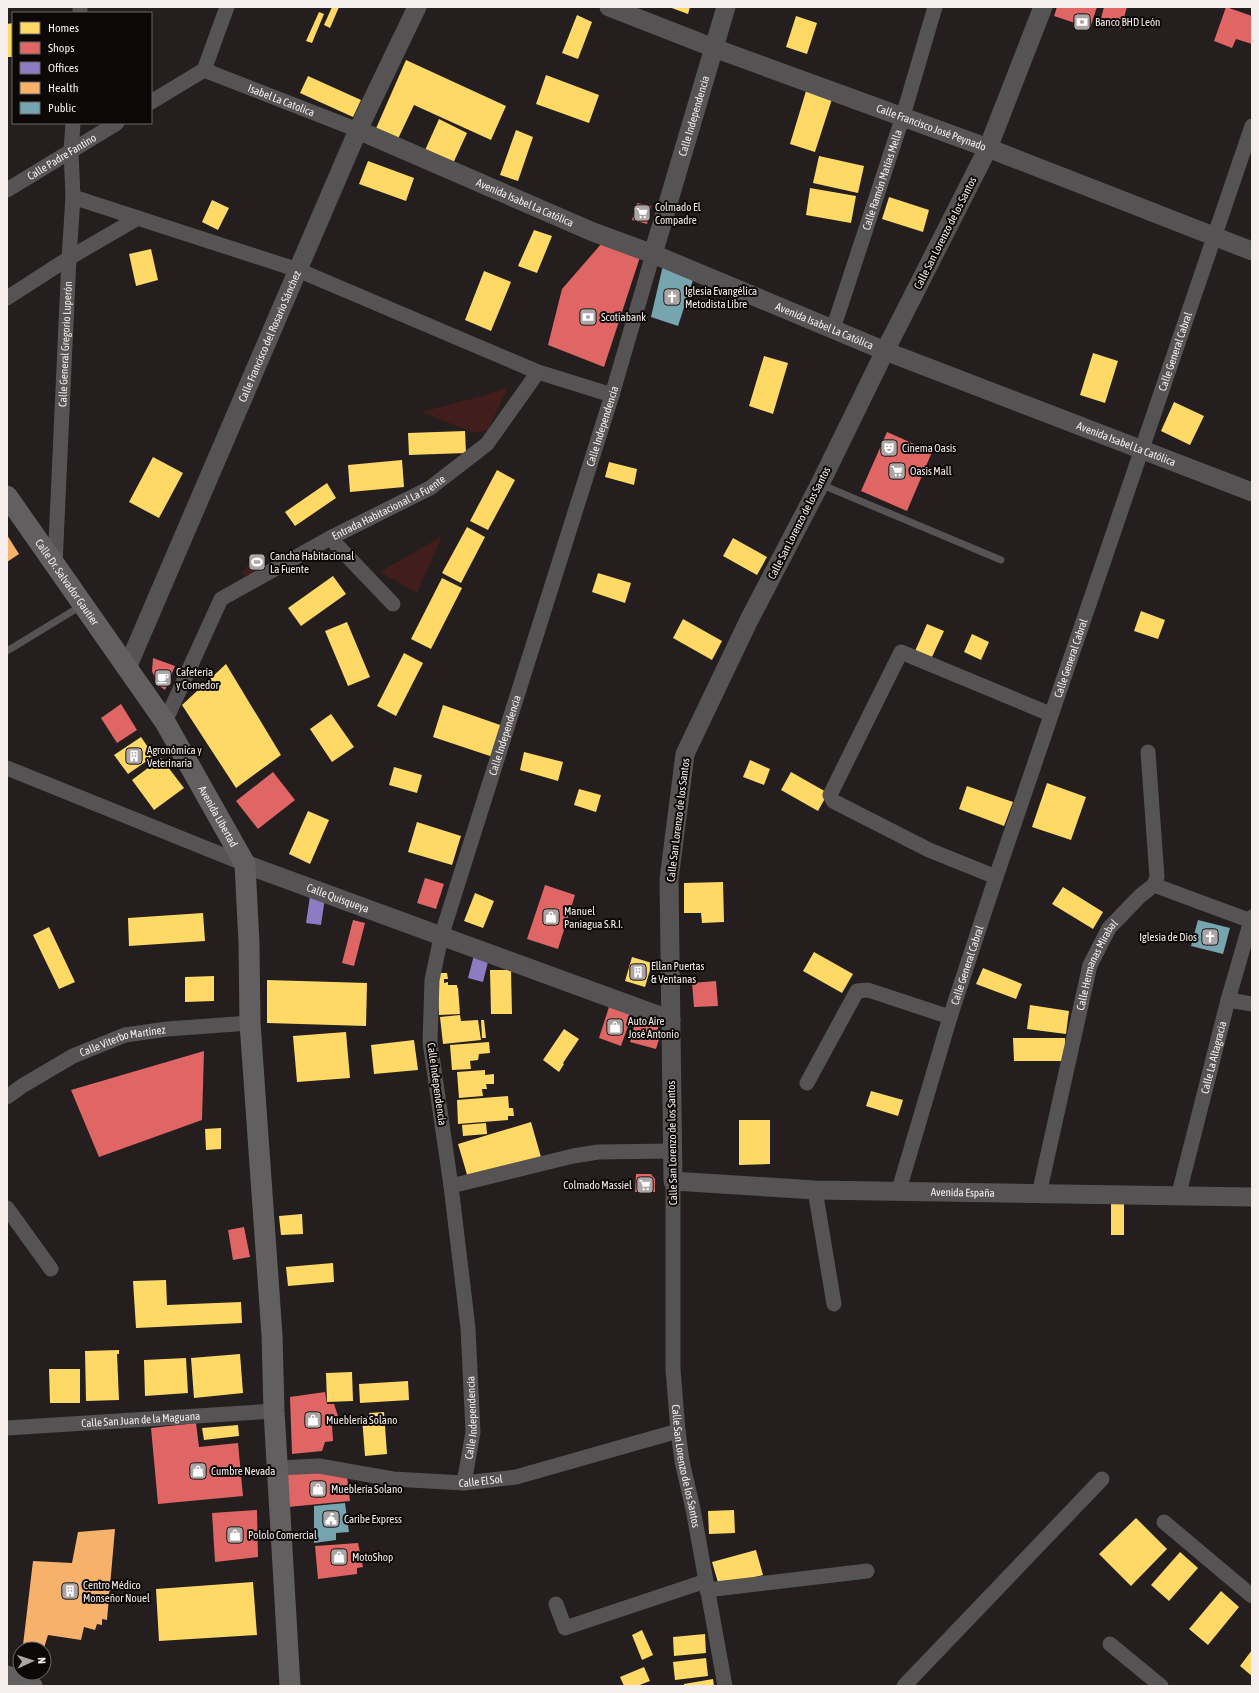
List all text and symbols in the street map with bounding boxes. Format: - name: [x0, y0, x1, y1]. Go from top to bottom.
- legend: [12, 12, 152, 124]
- bank icon: Banco BHD León: [1072, 12, 1092, 32]
- place label: Banco BHD León: [1095, 16, 1160, 28]
- text: Homes: [48, 21, 79, 35]
- text: Shops: [48, 41, 74, 55]
- text: Offices: [48, 61, 78, 75]
- street label: Calle Independencia: [676, 74, 711, 158]
- text: Health: [48, 81, 78, 95]
- street label: Isabel La Catolica: [246, 82, 316, 118]
- text: Public: [48, 101, 76, 115]
- street label: Calle Francisco José Peynado: [875, 102, 988, 153]
- street label: Calle Ramón Matías Mella: [860, 128, 904, 232]
- street label: Calle Padre Fantino: [25, 131, 98, 182]
- street label: Calle San Lorenzo de los Santos: [911, 175, 979, 291]
- street label: Avenida Isabel La Católica: [474, 176, 575, 229]
- place label: Colmado El Compadre: [655, 201, 701, 226]
- supermarket icon: Colmado El Compadre: [632, 203, 652, 223]
- street label: Calle Francisco del Rosario Sánchez: [236, 269, 303, 404]
- street label: Calle General Gregorio Luperón: [56, 281, 74, 407]
- place label: Iglesia Evangélica Metodista Libre: [685, 285, 757, 310]
- church icon: Iglesia Evangélica Metodista Libre: [662, 287, 682, 307]
- street label: Avenida Isabel La Católica: [774, 300, 875, 351]
- bank icon: Scotiabank: [578, 307, 598, 327]
- place label: Scotiabank: [601, 311, 646, 323]
- street label: Calle General Cabral: [1156, 311, 1194, 393]
- street label: Calle Independencia: [584, 385, 620, 468]
- street label: Avenida Isabel La Católica: [1075, 419, 1177, 468]
- theatre icon: Cinema Oasis: [879, 438, 899, 458]
- place label: Cinema Oasis: [902, 442, 956, 454]
- supermarket icon: Oasis Mall: [887, 461, 907, 481]
- street label: Calle San Lorenzo de los Santos: [765, 465, 833, 581]
- place label: Oasis Mall: [910, 465, 952, 477]
- street label: Entrada Habitacional La Fuente: [330, 473, 447, 542]
- street label: Calle Dr. Salvador Gautier: [33, 537, 102, 628]
- place label: Cancha Habitacional La Fuente: [270, 550, 354, 575]
- sports icon: Cancha Habitacional La Fuente: [247, 552, 267, 572]
- street label: Calle General Cabral: [1052, 617, 1090, 699]
- place label: Cafetería y Comedor: [176, 666, 219, 691]
- cafe icon: Cafetería y Comedor: [153, 668, 173, 688]
- street label: Calle Independencia: [486, 694, 523, 777]
- place label: Agronómica y Veterinaria: [147, 744, 202, 769]
- building icon: Agronómica y Veterinaria: [124, 746, 144, 766]
- street label: Calle San Lorenzo de los Santos: [664, 757, 692, 883]
- street label: Avenida Libertad: [196, 784, 240, 849]
- street label: Calle Quisqueya: [305, 881, 371, 915]
- place label: Manuel Paniagua S.R.I.: [564, 905, 623, 930]
- shop icon: Manuel Paniagua S.R.I.: [541, 907, 561, 927]
- street label: Calle Hermanas Mirabal: [1074, 917, 1120, 1011]
- street label: Calle General Cabral: [948, 924, 986, 1006]
- church icon: Iglesia de Dios: [1200, 927, 1220, 947]
- place label: Iglesia de Dios: [1139, 931, 1197, 943]
- place label: Ellan Puertas & Ventanas: [651, 960, 705, 985]
- building icon: Ellan Puertas & Ventanas: [628, 962, 648, 982]
- place label: Auto Aire José Antonio: [628, 1015, 679, 1040]
- shop icon: Auto Aire José Antonio: [605, 1017, 625, 1037]
- street label: Calle La Altagracia: [1198, 1020, 1228, 1095]
- street label: Calle Viterbo Martínez: [78, 1023, 166, 1059]
- street label: Calle Independencia: [425, 1042, 449, 1126]
- street label: Calle San Lorenzo de los Santos: [665, 1080, 679, 1205]
- supermarket icon: Colmado Massiel: [635, 1175, 655, 1195]
- place label: Colmado Massiel: [563, 1179, 632, 1191]
- street label: Avenida España: [931, 1186, 995, 1199]
- street label: Calle Independencia: [462, 1376, 479, 1460]
- street label: Calle San Lorenzo de los Santos: [670, 1404, 702, 1529]
- street label: Calle San Juan de la Maguana: [81, 1410, 201, 1429]
- shop icon: Mueblería Solano: [303, 1410, 323, 1430]
- place label: Mueblería Solano: [326, 1414, 397, 1426]
- shop icon: Cumbre Nevada: [188, 1461, 208, 1481]
- place label: Cumbre Nevada: [211, 1465, 275, 1477]
- street label: Calle El Sol: [458, 1473, 503, 1489]
- shop icon: Muebleria Solano: [308, 1479, 328, 1499]
- place label: Muebleria Solano: [331, 1483, 402, 1495]
- public building icon: Caribe Express: [321, 1509, 341, 1529]
- place label: Caribe Express: [344, 1513, 402, 1525]
- shop icon: Pololo Comercial: [225, 1525, 245, 1545]
- place label: Pololo Comercial: [248, 1529, 317, 1541]
- shop icon: MotoShop: [329, 1547, 349, 1567]
- place label: MotoShop: [352, 1551, 393, 1563]
- place label: Centro Médico Monseñor Nouel: [83, 1579, 150, 1604]
- building icon: Centro Médico Monseñor Nouel: [60, 1581, 80, 1601]
- north arrow: [12, 1641, 52, 1681]
- text: N: [36, 1657, 48, 1664]

